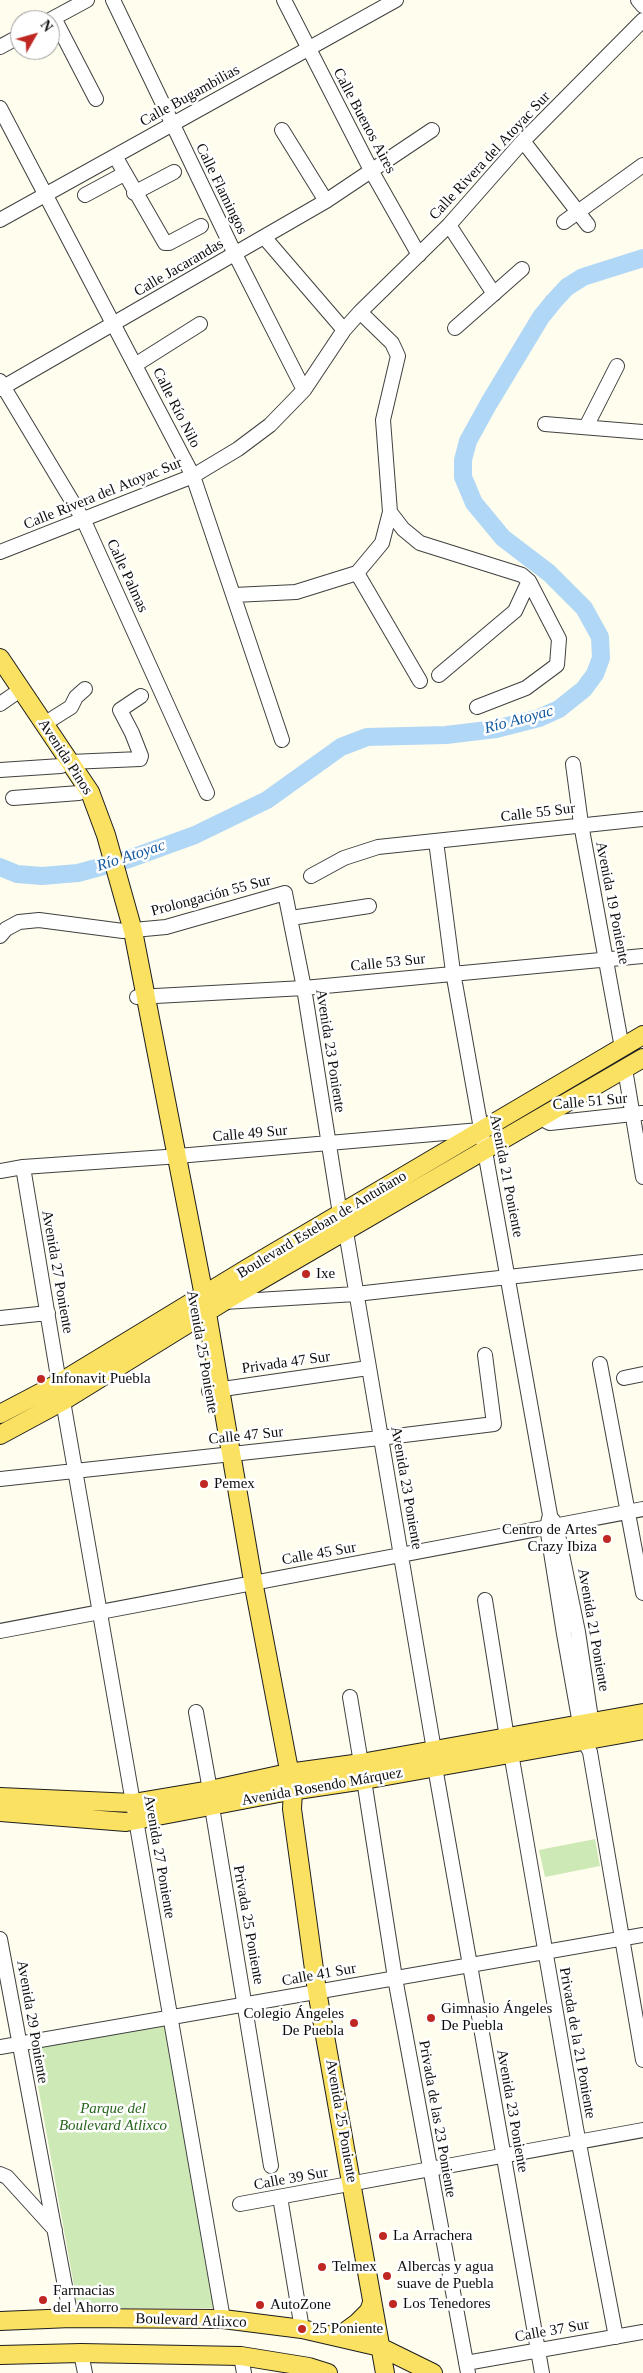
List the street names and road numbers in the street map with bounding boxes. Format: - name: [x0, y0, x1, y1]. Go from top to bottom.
- street label: Calle Bugambilias: [137, 61, 243, 131]
- street label: Calle Buenos Aires: [329, 65, 399, 177]
- street label: Calle Rivera del Atoyac Sur: [426, 88, 554, 224]
- street label: Calle Flamingos: [191, 141, 251, 237]
- street label: Calle Jacarandas: [131, 235, 227, 301]
- street label: Calle Río Nilo: [148, 365, 204, 451]
- street label: Calle Rivera del Atoyac Sur: [21, 454, 185, 534]
- street label: Calle Palmas: [102, 537, 152, 615]
- street label: Avenida Pinos: [34, 716, 96, 798]
- street label: Calle 55 Sur: [500, 799, 576, 827]
- street label: Avenida 19 Poniente: [591, 840, 633, 966]
- street label: Prolongación 55 Sur: [149, 871, 273, 921]
- street label: Calle 53 Sur: [350, 950, 426, 976]
- street label: Avenida 23 Poniente: [311, 988, 349, 1114]
- street label: Calle 51 Sur: [552, 1090, 628, 1114]
- street label: Avenida 21 Poniente: [485, 1113, 527, 1239]
- street label: Calle 49 Sur: [212, 1122, 288, 1146]
- street label: Boulevard Esteban de Antuñano: [234, 1167, 410, 1283]
- street label: Avenida 27 Poniente: [37, 1209, 77, 1335]
- street label: Avenida 25 Poniente: [182, 1289, 222, 1415]
- street label: Privada 47 Sur: [241, 1348, 331, 1378]
- street label: Calle 47 Sur: [208, 1423, 284, 1449]
- street label: Avenida 23 Poniente: [386, 1425, 426, 1551]
- street label: Calle 45 Sur: [281, 1539, 357, 1569]
- street label: Avenida 21 Poniente: [573, 1567, 613, 1693]
- street label: Avenida Rosendo Márquez: [240, 1764, 404, 1810]
- street label: Avenida 27 Poniente: [139, 1794, 179, 1920]
- street label: Privada 25 Poniente: [229, 1864, 267, 1986]
- street label: Avenida 29 Poniente: [12, 1959, 52, 2085]
- street label: Calle 41 Sur: [281, 1960, 357, 1990]
- street label: Privada de la 21 Poniente: [555, 1966, 599, 2120]
- street label: Privada de las 23 Poniente: [414, 2039, 460, 2199]
- street label: Avenida 23 Poniente: [492, 2048, 532, 2174]
- street label: Avenida 25 Poniente: [321, 2058, 361, 2184]
- street label: Calle 39 Sur: [253, 2164, 329, 2194]
- street label: Boulevard Atlixco: [135, 2310, 247, 2332]
- street label: Calle 37 Sur: [514, 2316, 590, 2346]

